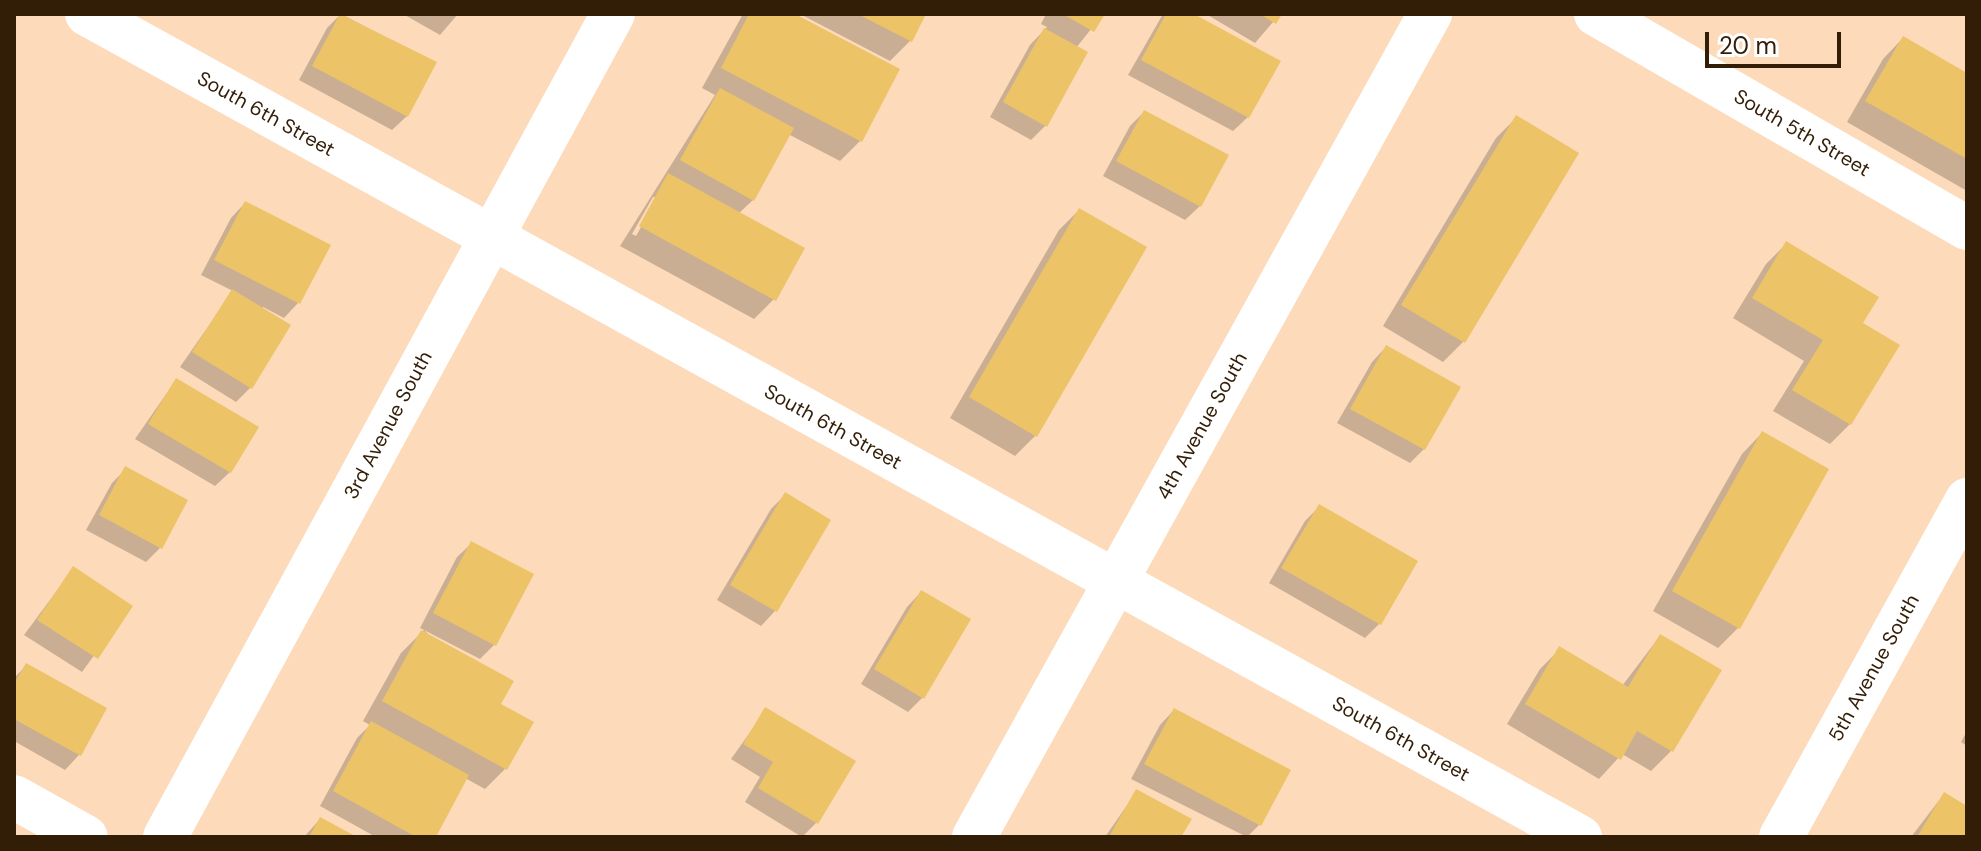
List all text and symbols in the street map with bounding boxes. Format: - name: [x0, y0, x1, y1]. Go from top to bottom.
- scale bar: [1709, 16, 1845, 66]
- text: 20 m: [1719, 30, 1777, 61]
- street label: South 6th Street: [193, 66, 339, 162]
- street label: South 5th Street: [1730, 84, 1874, 182]
- street label: 3rd Avenue South: [339, 347, 437, 503]
- street label: 4th Avenue South: [1152, 348, 1252, 504]
- street label: South 6th Street: [760, 379, 906, 475]
- street label: 5th Avenue South: [1824, 590, 1924, 746]
- street label: South 6th Street: [1328, 691, 1474, 787]

